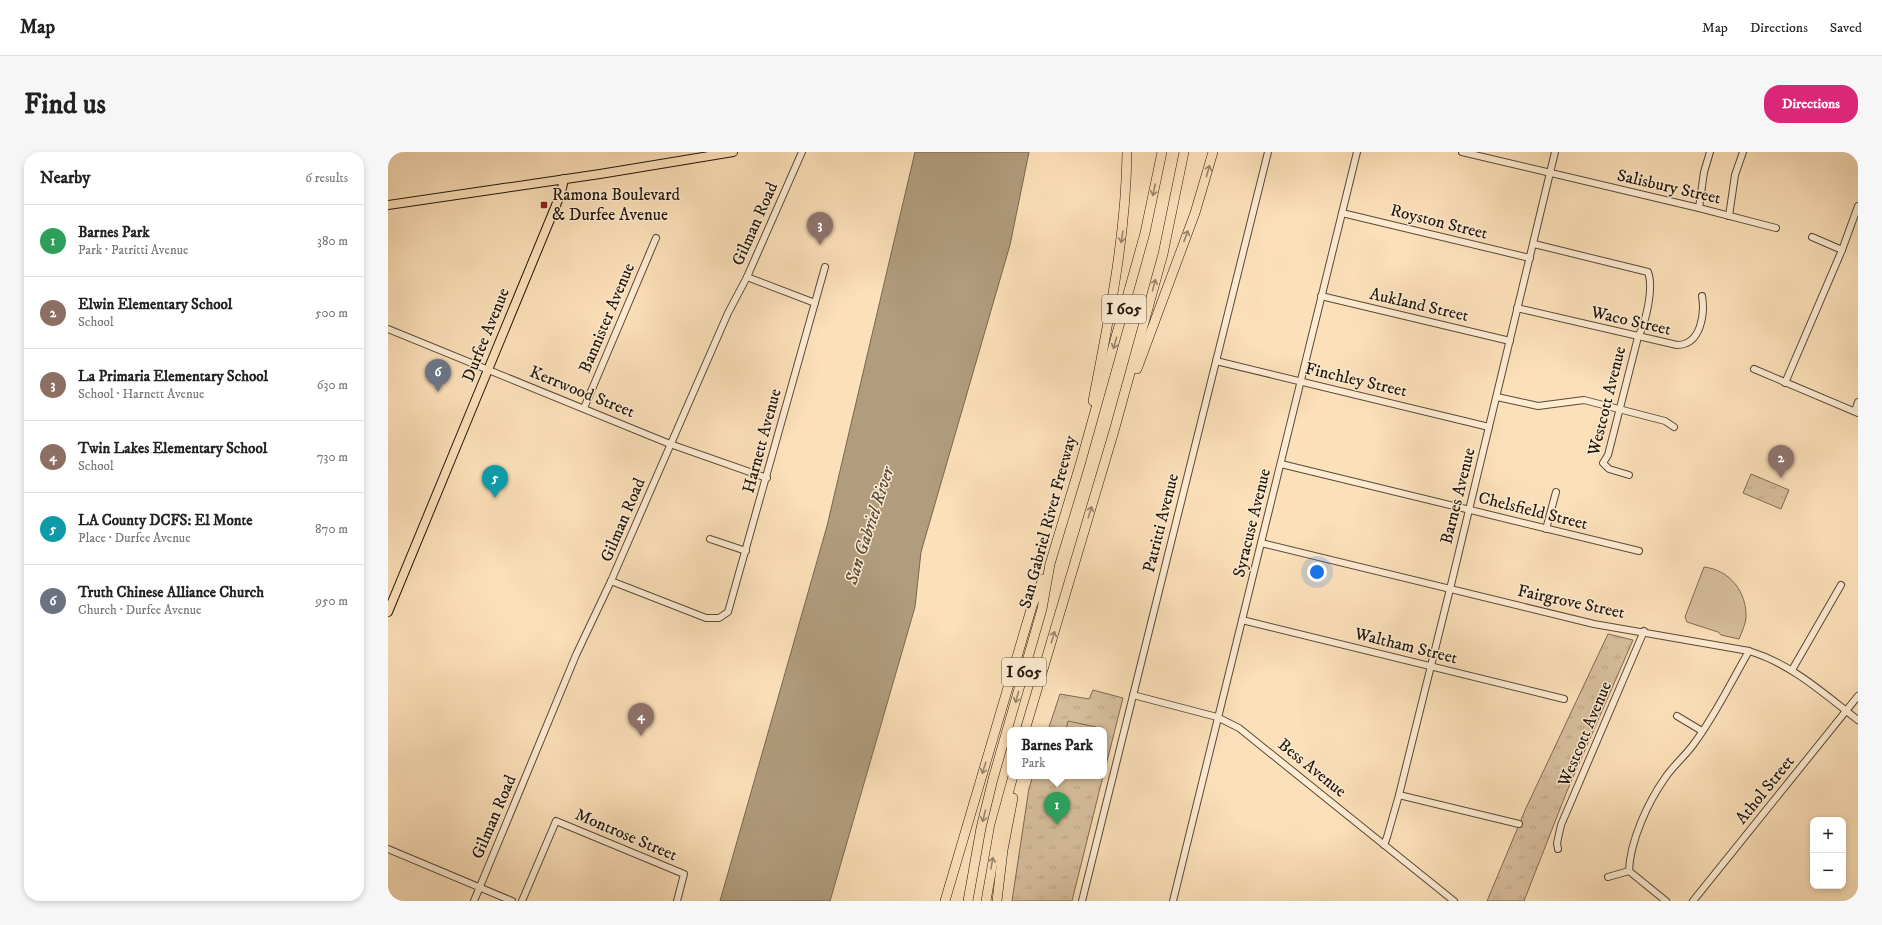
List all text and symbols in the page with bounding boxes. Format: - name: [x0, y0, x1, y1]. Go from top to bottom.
- text: Map: [20, 16, 55, 39]
- text: Map: [1702, 19, 1728, 37]
- text: Directions: [1750, 19, 1808, 37]
- text: Saved: [1830, 19, 1862, 37]
- button: Directions: [1764, 85, 1858, 123]
- text: Find us: [24, 87, 106, 122]
- one-way arrow: [1205, 164, 1212, 177]
- street label: Salisbury Street: [1615, 164, 1724, 210]
- text: Nearby: [40, 167, 90, 189]
- text: 6 results: [305, 170, 348, 186]
- street label: Gilman Road: [727, 178, 783, 269]
- one-way arrow: [1150, 183, 1158, 196]
- place label: Ramona Boulevard & Durfee Avenue: [552, 184, 681, 226]
- street label: Royston Street: [1388, 199, 1491, 245]
- marker: Ramona Boulevard & Durfee Avenue: [539, 200, 549, 210]
- pin: 3: [807, 212, 833, 245]
- text: Barnes Park: [78, 223, 150, 242]
- one-way arrow: [1118, 230, 1126, 243]
- one-way arrow: [1182, 231, 1190, 243]
- text: 1: [51, 233, 55, 249]
- text: 380 m: [317, 233, 348, 249]
- text: Park · Patritti Avenue: [78, 242, 188, 258]
- street label: Bannister Avenue: [574, 260, 640, 376]
- one-way arrow: [1151, 279, 1158, 292]
- street label: Aukland Street: [1367, 283, 1471, 327]
- street label: Durfee Avenue: [457, 285, 515, 385]
- text: Elwin Elementary School: [78, 295, 232, 314]
- road number: I 605: [1102, 295, 1146, 323]
- street label: Waco Street: [1588, 301, 1674, 341]
- text: 2: [50, 305, 56, 321]
- text: 500 m: [315, 305, 348, 321]
- text: School: [78, 314, 114, 330]
- one-way arrow: [1111, 336, 1118, 349]
- street label: Westcott Avenue: [1583, 344, 1631, 459]
- street label: Finchley Street: [1303, 358, 1410, 403]
- pin: 6: [425, 359, 451, 392]
- street label: Kerrwood Street: [526, 361, 638, 423]
- text: La Primaria Elementary School: [78, 367, 268, 386]
- text: 3: [51, 377, 55, 393]
- text: 630 m: [317, 377, 348, 393]
- text: School · Harnett Avenue: [78, 386, 204, 402]
- street label: Harnett Avenue: [737, 386, 787, 496]
- street label: San Gabriel River Freeway: [1014, 432, 1082, 611]
- text: Twin Lakes Elementary School: [78, 439, 267, 458]
- pin: 2: [1768, 445, 1794, 478]
- street label: Barnes Avenue: [1435, 446, 1481, 546]
- text: 4: [49, 449, 57, 465]
- text: 730 m: [317, 449, 348, 465]
- text: School: [78, 458, 114, 474]
- water label: San Gabriel River: [840, 463, 900, 588]
- pin: 5: [482, 465, 508, 498]
- street label: Syracuse Avenue: [1228, 466, 1276, 580]
- street label: Patritti Avenue: [1138, 471, 1184, 575]
- street label: Gilman Road: [595, 474, 651, 565]
- street label: Chelsfield Street: [1476, 487, 1591, 535]
- one-way arrow: [1087, 506, 1094, 519]
- text: LA County DCFS: El Monte: [78, 511, 252, 530]
- text: 5: [50, 521, 56, 537]
- text: 870 m: [315, 521, 348, 537]
- text: Place · Durfee Avenue: [78, 530, 191, 546]
- your location: [1307, 562, 1327, 582]
- street label: Fairgrove Street: [1515, 580, 1627, 624]
- text: Truth Chinese Alliance Church: [78, 583, 264, 602]
- text: 6: [50, 593, 56, 609]
- text: 950 m: [316, 593, 348, 609]
- text: Church · Durfee Avenue: [78, 602, 202, 618]
- street label: Waltham Street: [1351, 622, 1460, 670]
- one-way arrow: [1050, 631, 1057, 644]
- road number: I 605: [1002, 658, 1046, 686]
- street label: Westcott Avenue: [1553, 678, 1617, 791]
- one-way arrow: [1012, 690, 1020, 703]
- pin: 4: [628, 703, 654, 736]
- popup: [1007, 727, 1107, 779]
- street label: Bess Avenue: [1273, 734, 1351, 802]
- text: Barnes Park: [1021, 736, 1093, 755]
- street label: Athol Street: [1731, 751, 1800, 829]
- text: Park: [1021, 755, 1045, 771]
- one-way arrow: [980, 761, 987, 774]
- street label: Gilman Road: [466, 771, 522, 862]
- pin: 1: [1044, 792, 1070, 825]
- street label: Montrose Street: [572, 804, 681, 867]
- one-way arrow: [979, 810, 987, 823]
- map controls: [1810, 817, 1846, 889]
- button: +: [1810, 817, 1846, 853]
- button: −: [1810, 853, 1846, 889]
- one-way arrow: [989, 856, 997, 869]

